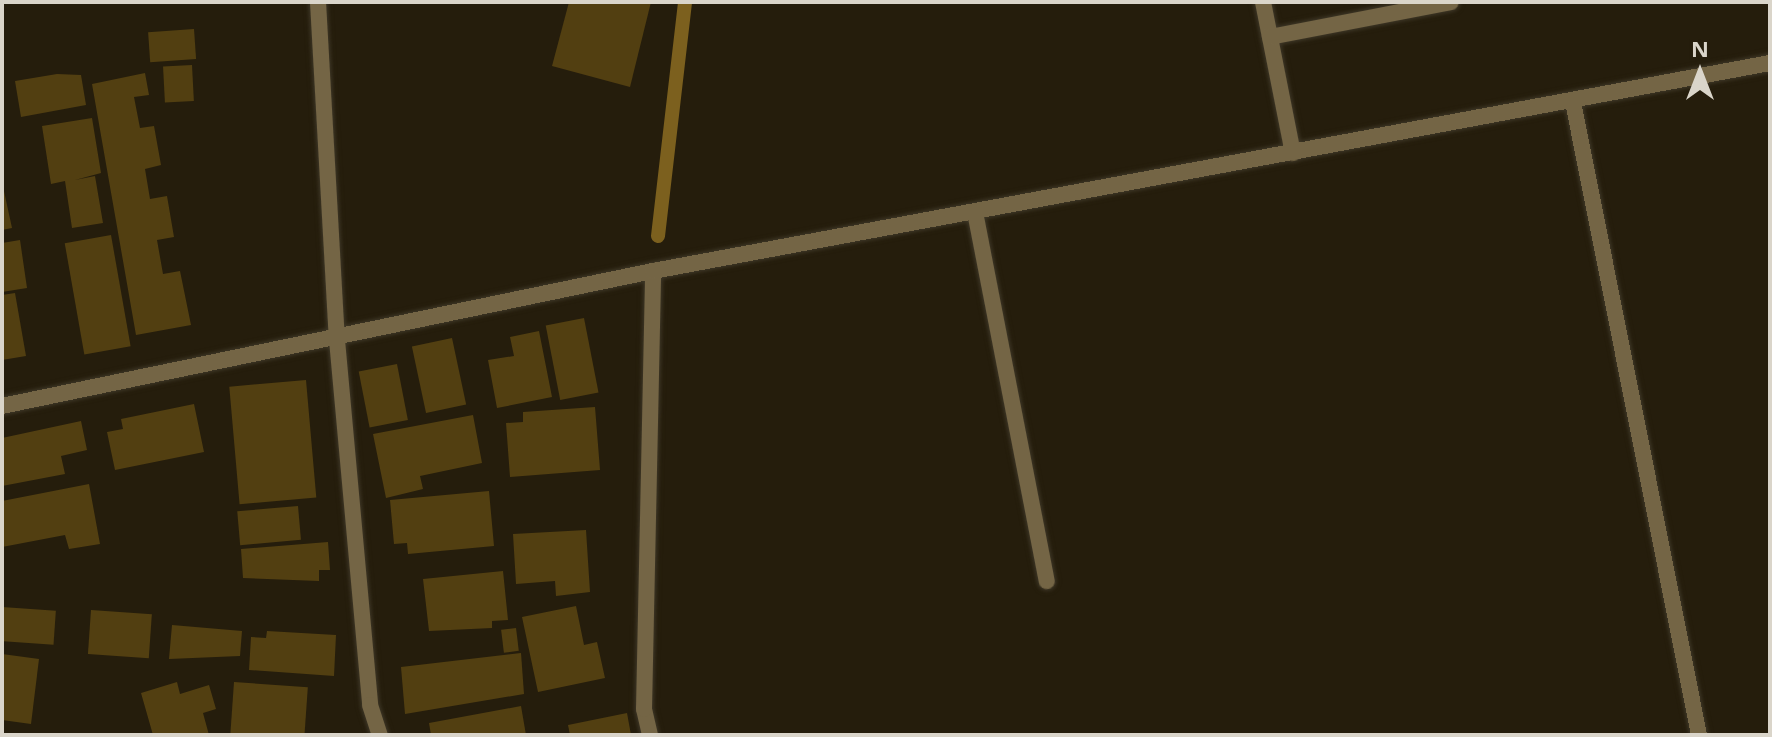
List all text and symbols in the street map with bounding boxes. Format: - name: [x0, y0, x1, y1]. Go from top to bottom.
- north arrow: [1660, 32, 1740, 112]
- text: N: [1691, 33, 1709, 63]

